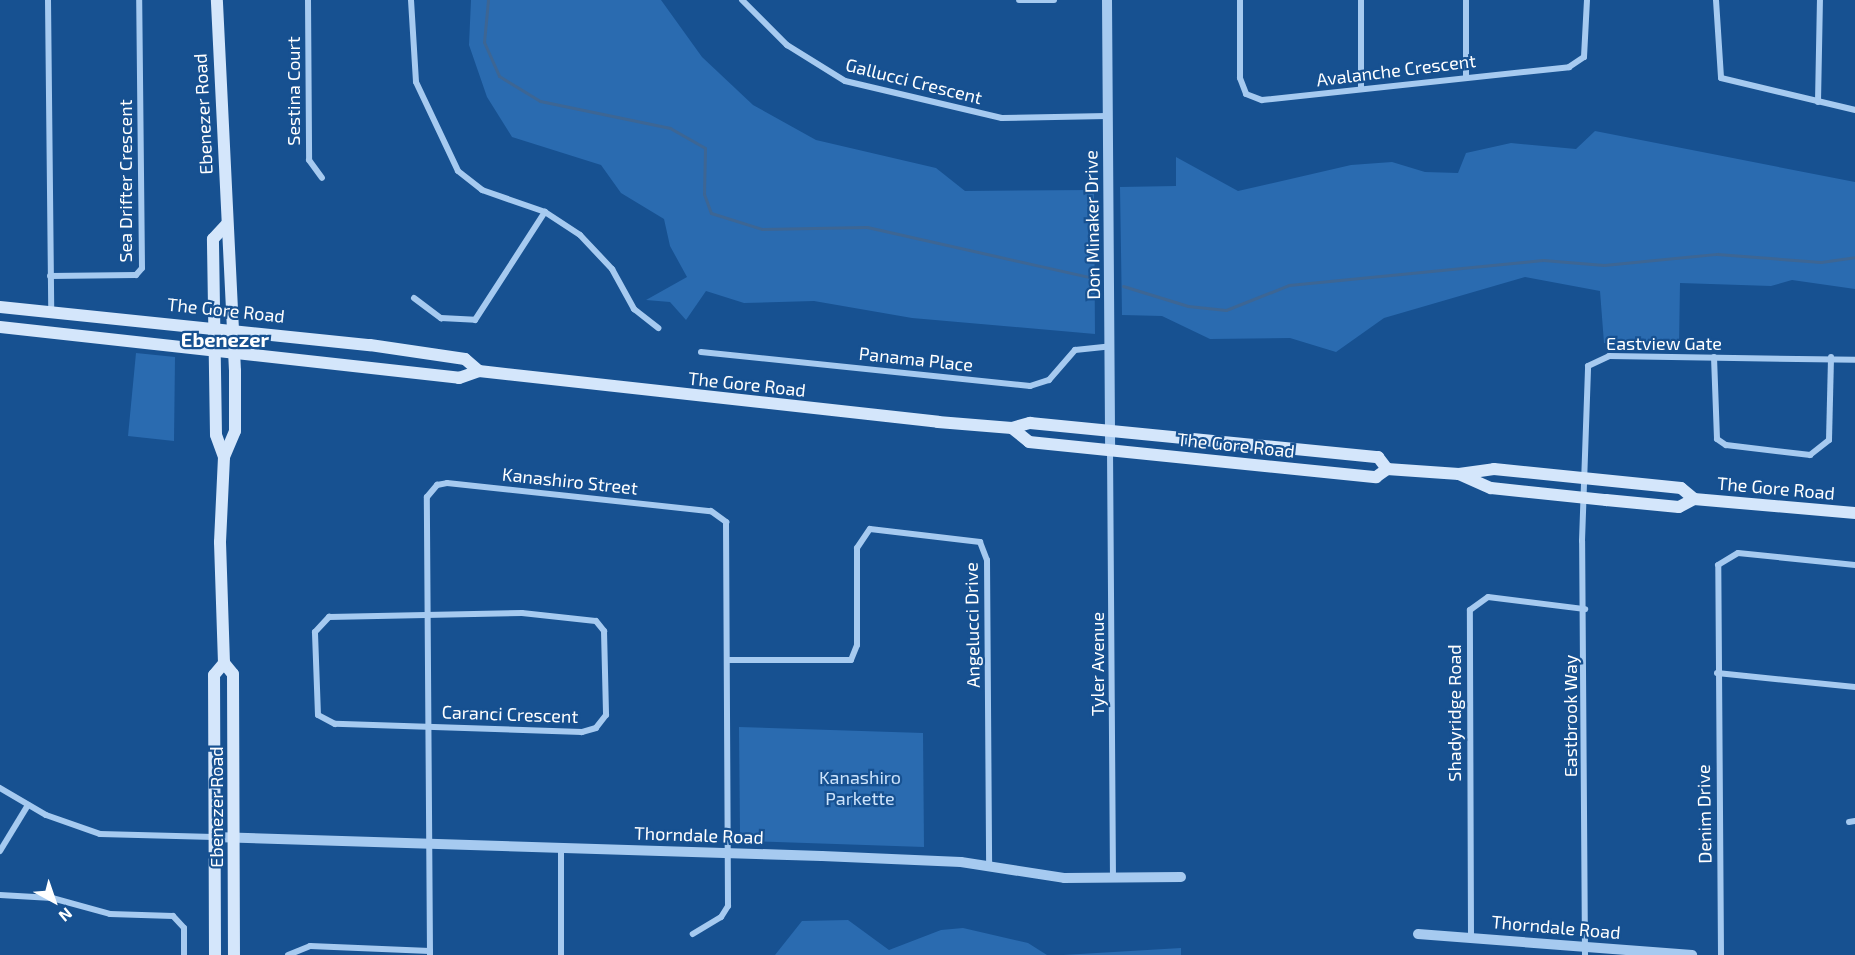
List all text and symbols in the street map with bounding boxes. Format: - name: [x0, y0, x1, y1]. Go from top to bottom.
- street label: Sestina Court: [282, 36, 304, 146]
- street label: Avalanche Crescent: [1315, 50, 1477, 90]
- street label: Ebenezer Road: [189, 53, 217, 175]
- street label: Gallucci Crescent: [844, 54, 984, 108]
- street label: Sea Drifter Crescent: [114, 99, 136, 263]
- street label: Don Minaker Drive: [1080, 150, 1104, 300]
- street label: The Gore Road: [166, 293, 286, 327]
- district label: Ebenezer: [181, 327, 269, 351]
- street label: Eastview Gate: [1606, 332, 1722, 354]
- street label: Panama Place: [858, 342, 974, 376]
- street label: The Gore Road: [687, 367, 807, 401]
- street label: The Gore Road: [1176, 428, 1296, 462]
- street label: Kanashiro Street: [501, 463, 639, 499]
- street label: The Gore Road: [1716, 472, 1836, 504]
- street label: Angelucci Drive: [960, 562, 984, 688]
- street label: Tyler Avenue: [1086, 611, 1108, 717]
- street label: Shadyridge Road: [1443, 644, 1465, 782]
- street label: Eastbrook Way: [1559, 654, 1581, 778]
- street label: Caranci Crescent: [441, 701, 579, 727]
- street label: Ebenezer Road: [205, 746, 227, 868]
- street label: Denim Drive: [1692, 764, 1716, 864]
- park label: Kanashiro Parkette: [819, 767, 901, 810]
- street label: Thorndale Road: [634, 822, 764, 848]
- north arrow: [24, 871, 84, 931]
- text: N: [55, 904, 76, 926]
- street label: Thorndale Road: [1491, 911, 1621, 943]

